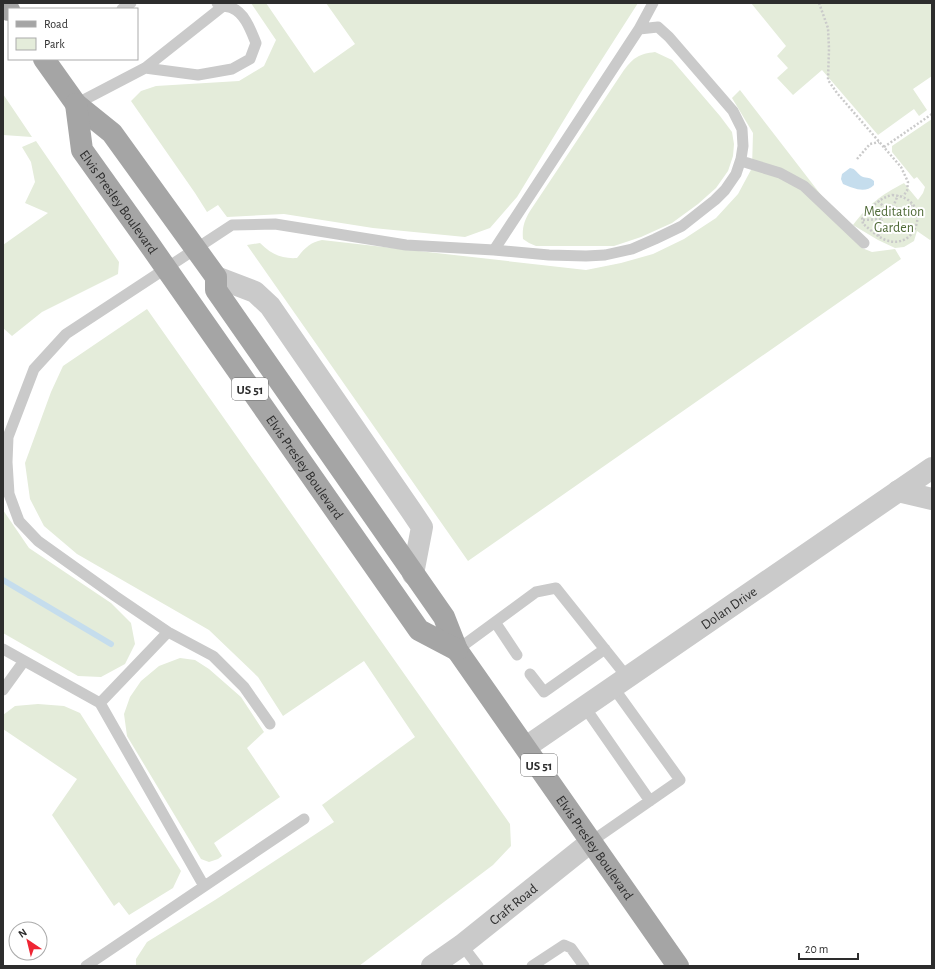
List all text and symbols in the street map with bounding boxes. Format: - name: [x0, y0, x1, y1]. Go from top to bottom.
- legend: [8, 8, 138, 60]
- text: Road: [44, 18, 68, 30]
- text: Park: [44, 38, 65, 50]
- street label: Elvis Presley Boulevard: [77, 148, 160, 257]
- park label: Meditation Garden: [864, 205, 924, 235]
- road number: US 51: [232, 378, 268, 400]
- street label: Elvis Presley Boulevard: [263, 413, 345, 522]
- street label: Dolan Drive: [699, 584, 760, 633]
- road number: US 51: [521, 754, 557, 776]
- street label: Elvis Presley Boulevard: [553, 793, 635, 903]
- street label: Craft Road: [487, 882, 540, 928]
- north arrow: [8, 921, 48, 961]
- text: N: [16, 927, 29, 940]
- scale bar: [799, 935, 858, 961]
- text: 20 m: [805, 943, 828, 955]

